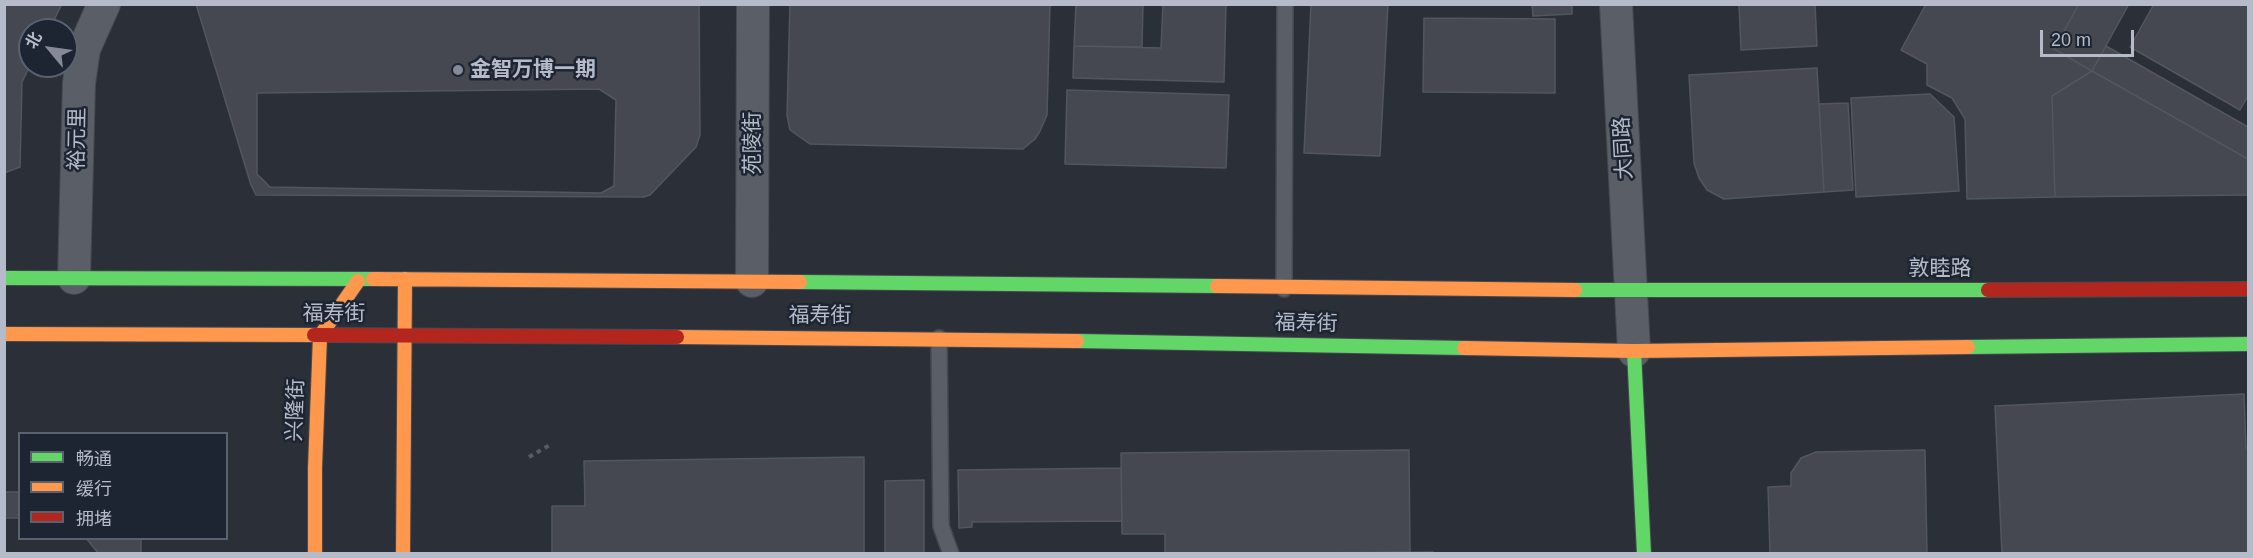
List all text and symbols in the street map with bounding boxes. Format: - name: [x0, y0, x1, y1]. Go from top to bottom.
- north arrow: [18, 18, 78, 78]
- scale bar: [2043, 18, 2138, 56]
- text: 北: [22, 29, 45, 51]
- text: 20 m: [2051, 30, 2091, 50]
- place label: 金智万博一期: [470, 57, 596, 83]
- marker: 金智万博一期: [451, 63, 465, 77]
- street label: 裕元里: [65, 107, 91, 171]
- street label: 苑陵街: [740, 112, 766, 174]
- street label: 大同路: [1610, 116, 1638, 180]
- street label: 敦睦路: [1909, 256, 1971, 282]
- street label: 福寿街: [303, 301, 365, 327]
- street label: 福寿街: [789, 303, 851, 329]
- street label: 福寿街: [1274, 311, 1338, 337]
- street label: 兴隆街: [282, 378, 310, 442]
- legend: [18, 432, 228, 540]
- text: 畅通: [76, 449, 112, 469]
- text: 缓行: [76, 479, 112, 499]
- text: 拥堵: [76, 509, 112, 529]

